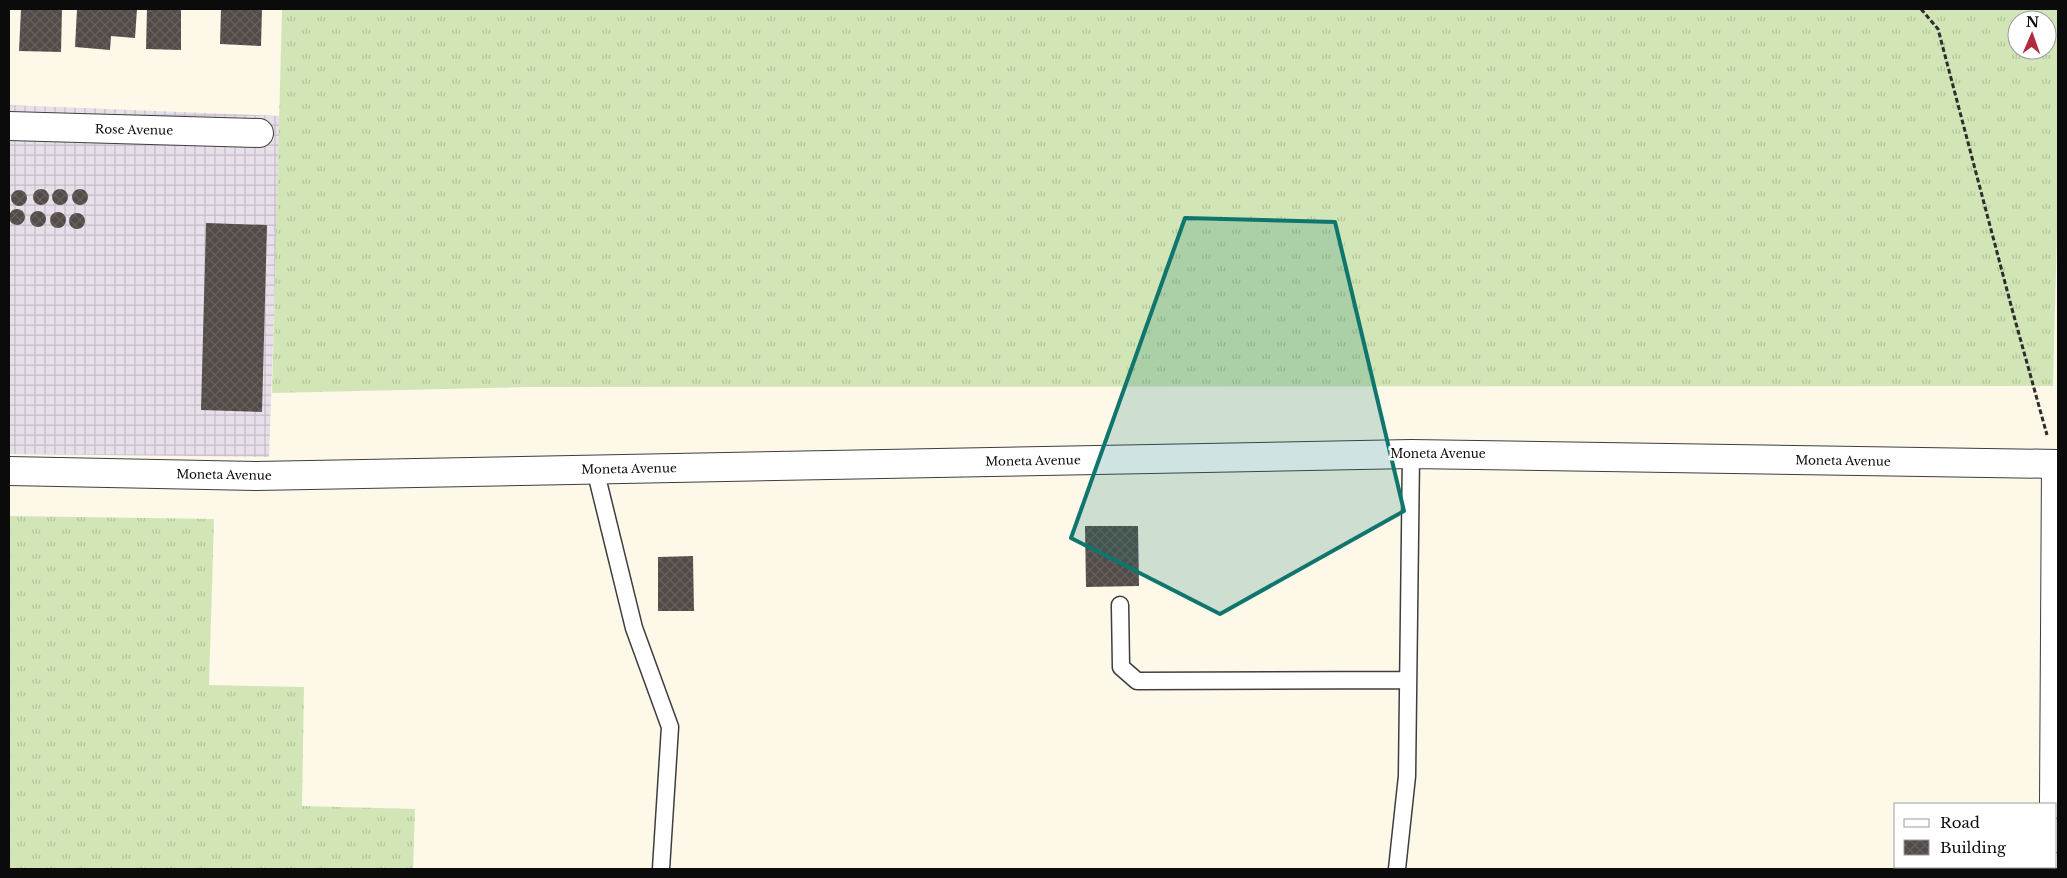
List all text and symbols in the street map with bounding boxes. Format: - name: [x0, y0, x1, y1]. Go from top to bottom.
- north arrow: [2007, 10, 2057, 60]
- text: N: [2026, 13, 2039, 31]
- street label: Rose Avenue: [95, 121, 173, 138]
- street label: Moneta Avenue: [1390, 446, 1486, 461]
- street label: Moneta Avenue: [985, 452, 1081, 469]
- street label: Moneta Avenue: [1795, 452, 1891, 469]
- street label: Moneta Avenue: [581, 460, 677, 477]
- street label: Moneta Avenue: [176, 466, 272, 483]
- legend: [1894, 803, 2057, 868]
- text: Road: [1940, 813, 1980, 832]
- text: Building: [1940, 838, 2007, 857]

